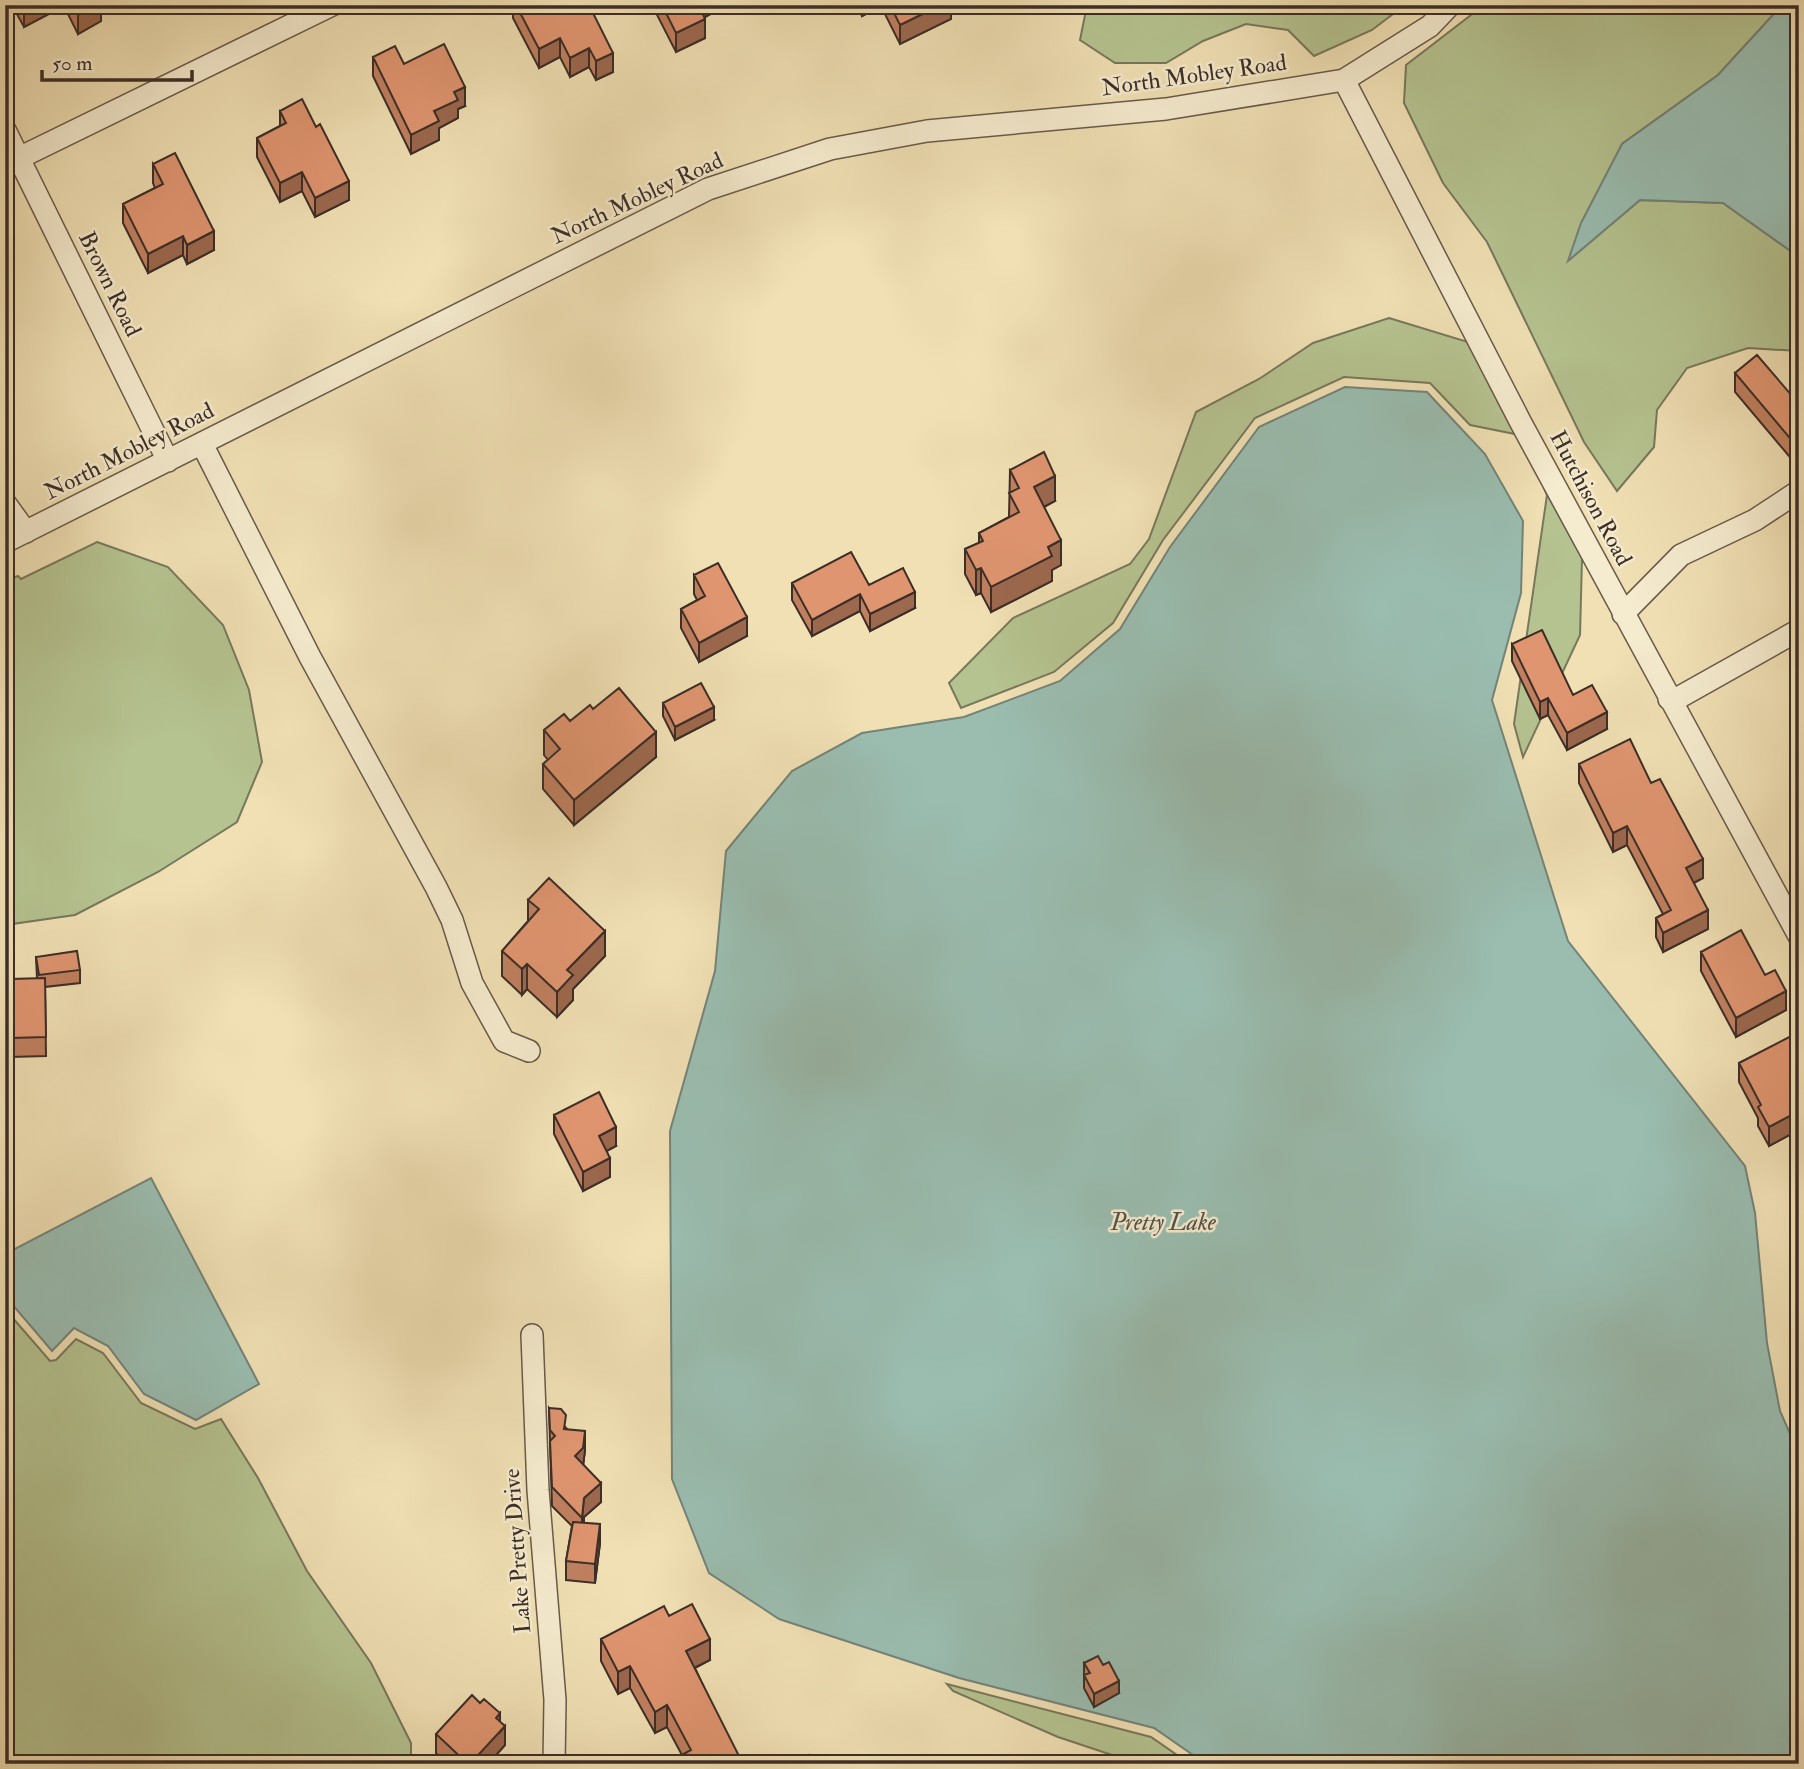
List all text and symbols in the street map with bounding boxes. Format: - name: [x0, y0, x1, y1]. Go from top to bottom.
- scale bar: [42, 38, 192, 82]
- street label: North Mobley Road: [1100, 48, 1288, 102]
- text: 50 m: [52, 50, 93, 77]
- street label: North Mobley Road: [546, 145, 728, 251]
- street label: Brown Road: [72, 227, 148, 341]
- street label: North Mobley Road: [39, 396, 219, 506]
- street label: Hutchison Road: [1543, 425, 1639, 571]
- water label: Pretty Lake: [1109, 1207, 1217, 1238]
- street label: Lake Pretty Drive: [497, 1467, 537, 1634]

